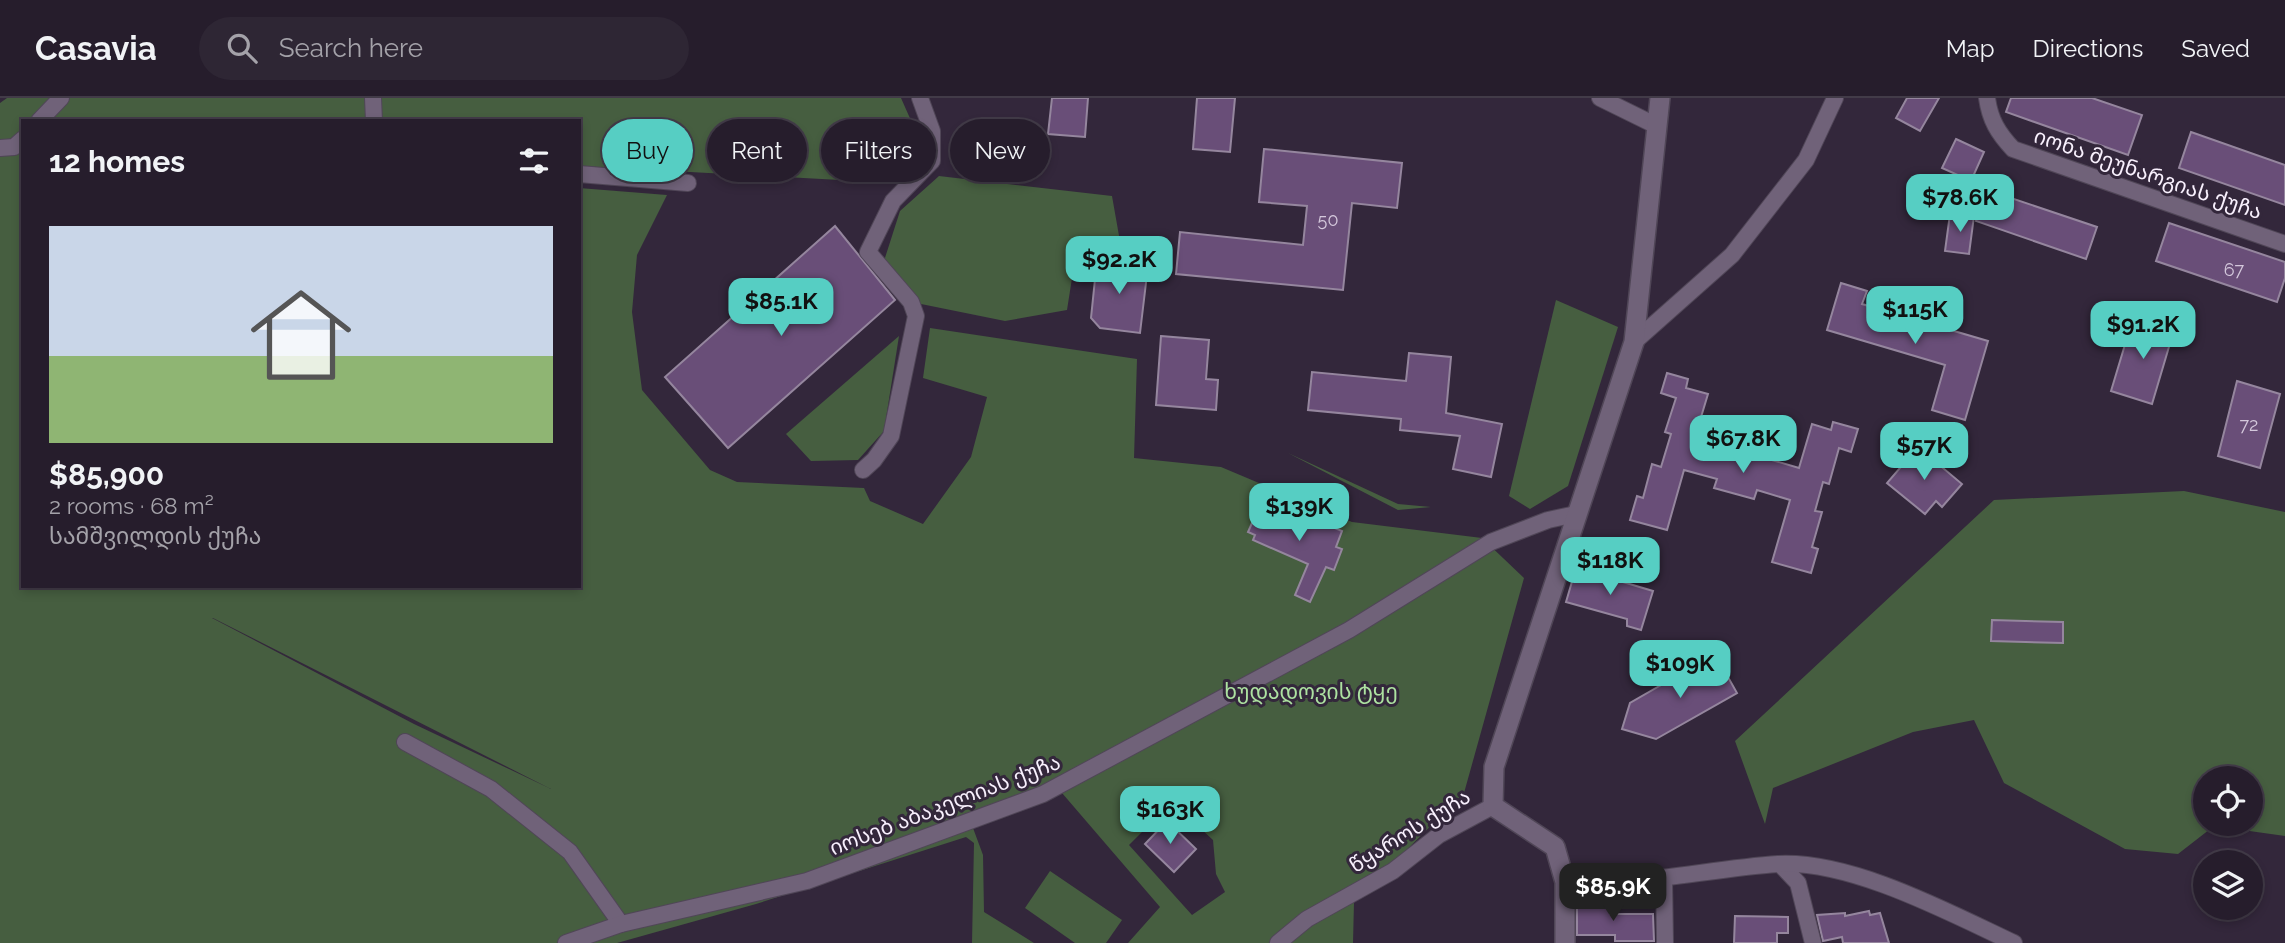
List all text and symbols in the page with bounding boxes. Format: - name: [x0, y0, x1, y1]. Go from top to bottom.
- search box: [199, 17, 689, 80]
- text: Casavia: [35, 29, 157, 68]
- icon: search: [223, 29, 261, 67]
- text: Search here: [279, 33, 423, 63]
- text: Map: [1946, 34, 1995, 63]
- text: Directions: [2033, 34, 2143, 63]
- text: Saved: [2181, 34, 2250, 63]
- chip: Buy: [602, 119, 693, 182]
- chip: Rent: [707, 119, 807, 182]
- chip: Filters: [821, 119, 936, 182]
- chip: New: [950, 119, 1050, 182]
- street label: იონა მეუნარგიას ქუჩა: [2031, 123, 2265, 224]
- icon: filters: [515, 142, 553, 180]
- text: 12 homes: [49, 144, 185, 179]
- pin: $78.6K: [1903, 174, 2017, 234]
- text: $78.6K: [1922, 183, 1998, 210]
- house number: 50: [1318, 209, 1338, 230]
- pin: $92.2K: [1062, 236, 1176, 296]
- text: $92.2K: [1082, 245, 1156, 272]
- house number: 67: [2224, 259, 2245, 280]
- icon: home: [238, 272, 364, 398]
- pin: $85.1K: [724, 278, 838, 338]
- pin: $115K: [1866, 286, 1964, 346]
- text: $85.1K: [744, 287, 818, 314]
- text: $115K: [1882, 295, 1948, 322]
- pin: $91.2K: [2086, 302, 2200, 361]
- text: $91.2K: [2106, 310, 2180, 337]
- house number: 72: [2239, 414, 2259, 435]
- pin: $67.8K: [1686, 416, 1800, 475]
- pin: $57K: [1883, 422, 1965, 482]
- text: $67.8K: [1706, 424, 1780, 451]
- text: $57K: [1896, 431, 1952, 458]
- text: $85,900: [49, 457, 164, 492]
- pin: $139K: [1250, 484, 1348, 543]
- text: 2 rooms · 68 m²: [49, 492, 214, 519]
- text: $139K: [1265, 492, 1333, 519]
- text: სამშვილდის ქუჩა: [49, 522, 261, 549]
- pin: $118K: [1561, 538, 1659, 597]
- text: $118K: [1577, 546, 1643, 573]
- pin: $109K: [1631, 640, 1729, 700]
- text: $109K: [1646, 649, 1715, 676]
- park label: ხუდადოვის ტყე: [1224, 679, 1398, 705]
- street label: იოსებ აბაკელიას ქუჩა: [826, 749, 1064, 861]
- map controls: [2193, 766, 2263, 920]
- button: locate: [2193, 766, 2263, 836]
- street label: წყაროს ქუჩა: [1345, 784, 1475, 878]
- pin: $163K: [1121, 786, 1219, 846]
- text: $163K: [1136, 795, 1204, 822]
- button: layers: [2193, 850, 2263, 920]
- pin: $85.9K: [1556, 864, 1670, 923]
- text: $85.9K: [1575, 872, 1651, 899]

